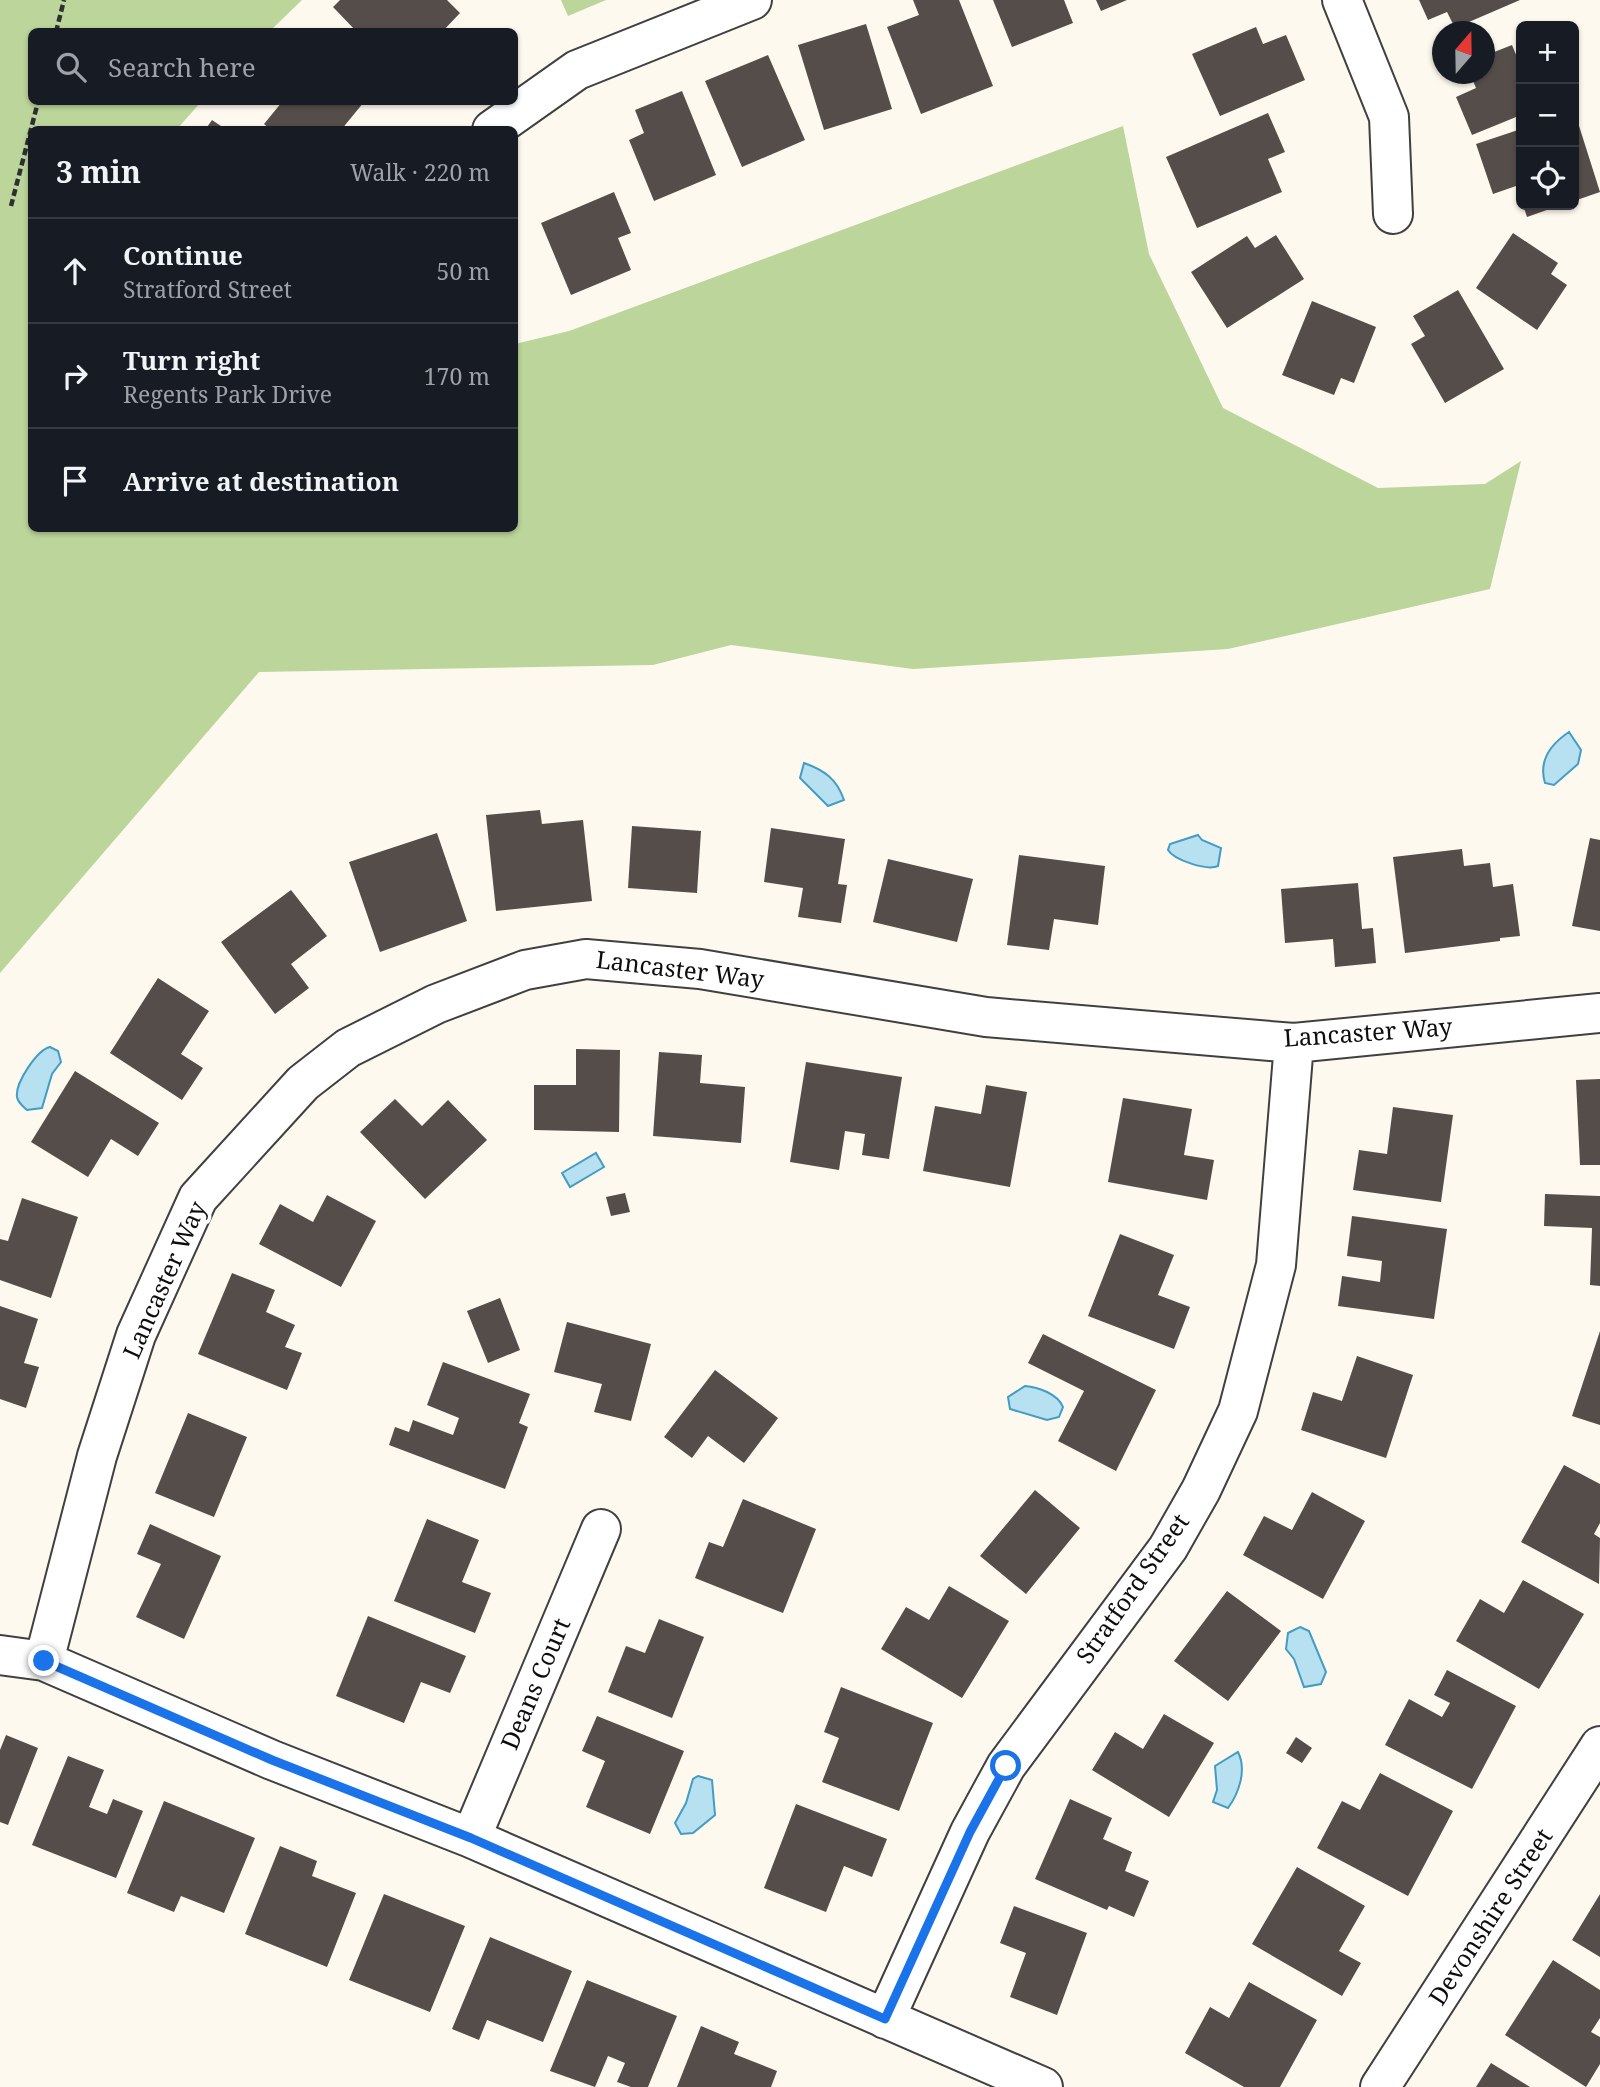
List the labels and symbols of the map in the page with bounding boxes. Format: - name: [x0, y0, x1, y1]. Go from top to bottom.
- north arrow: [1432, 21, 1495, 84]
- street label: Lancaster Way: [594, 942, 766, 995]
- street label: Lancaster Way: [1282, 1009, 1454, 1054]
- street label: Lancaster Way: [114, 1195, 213, 1363]
- street label: Stratford Street: [1068, 1507, 1196, 1670]
- street label: Deans Court: [492, 1613, 577, 1754]
- route end: [28, 1645, 59, 1676]
- route start: [990, 1750, 1021, 1781]
- street label: Devonshire Street: [1420, 1821, 1559, 2011]

